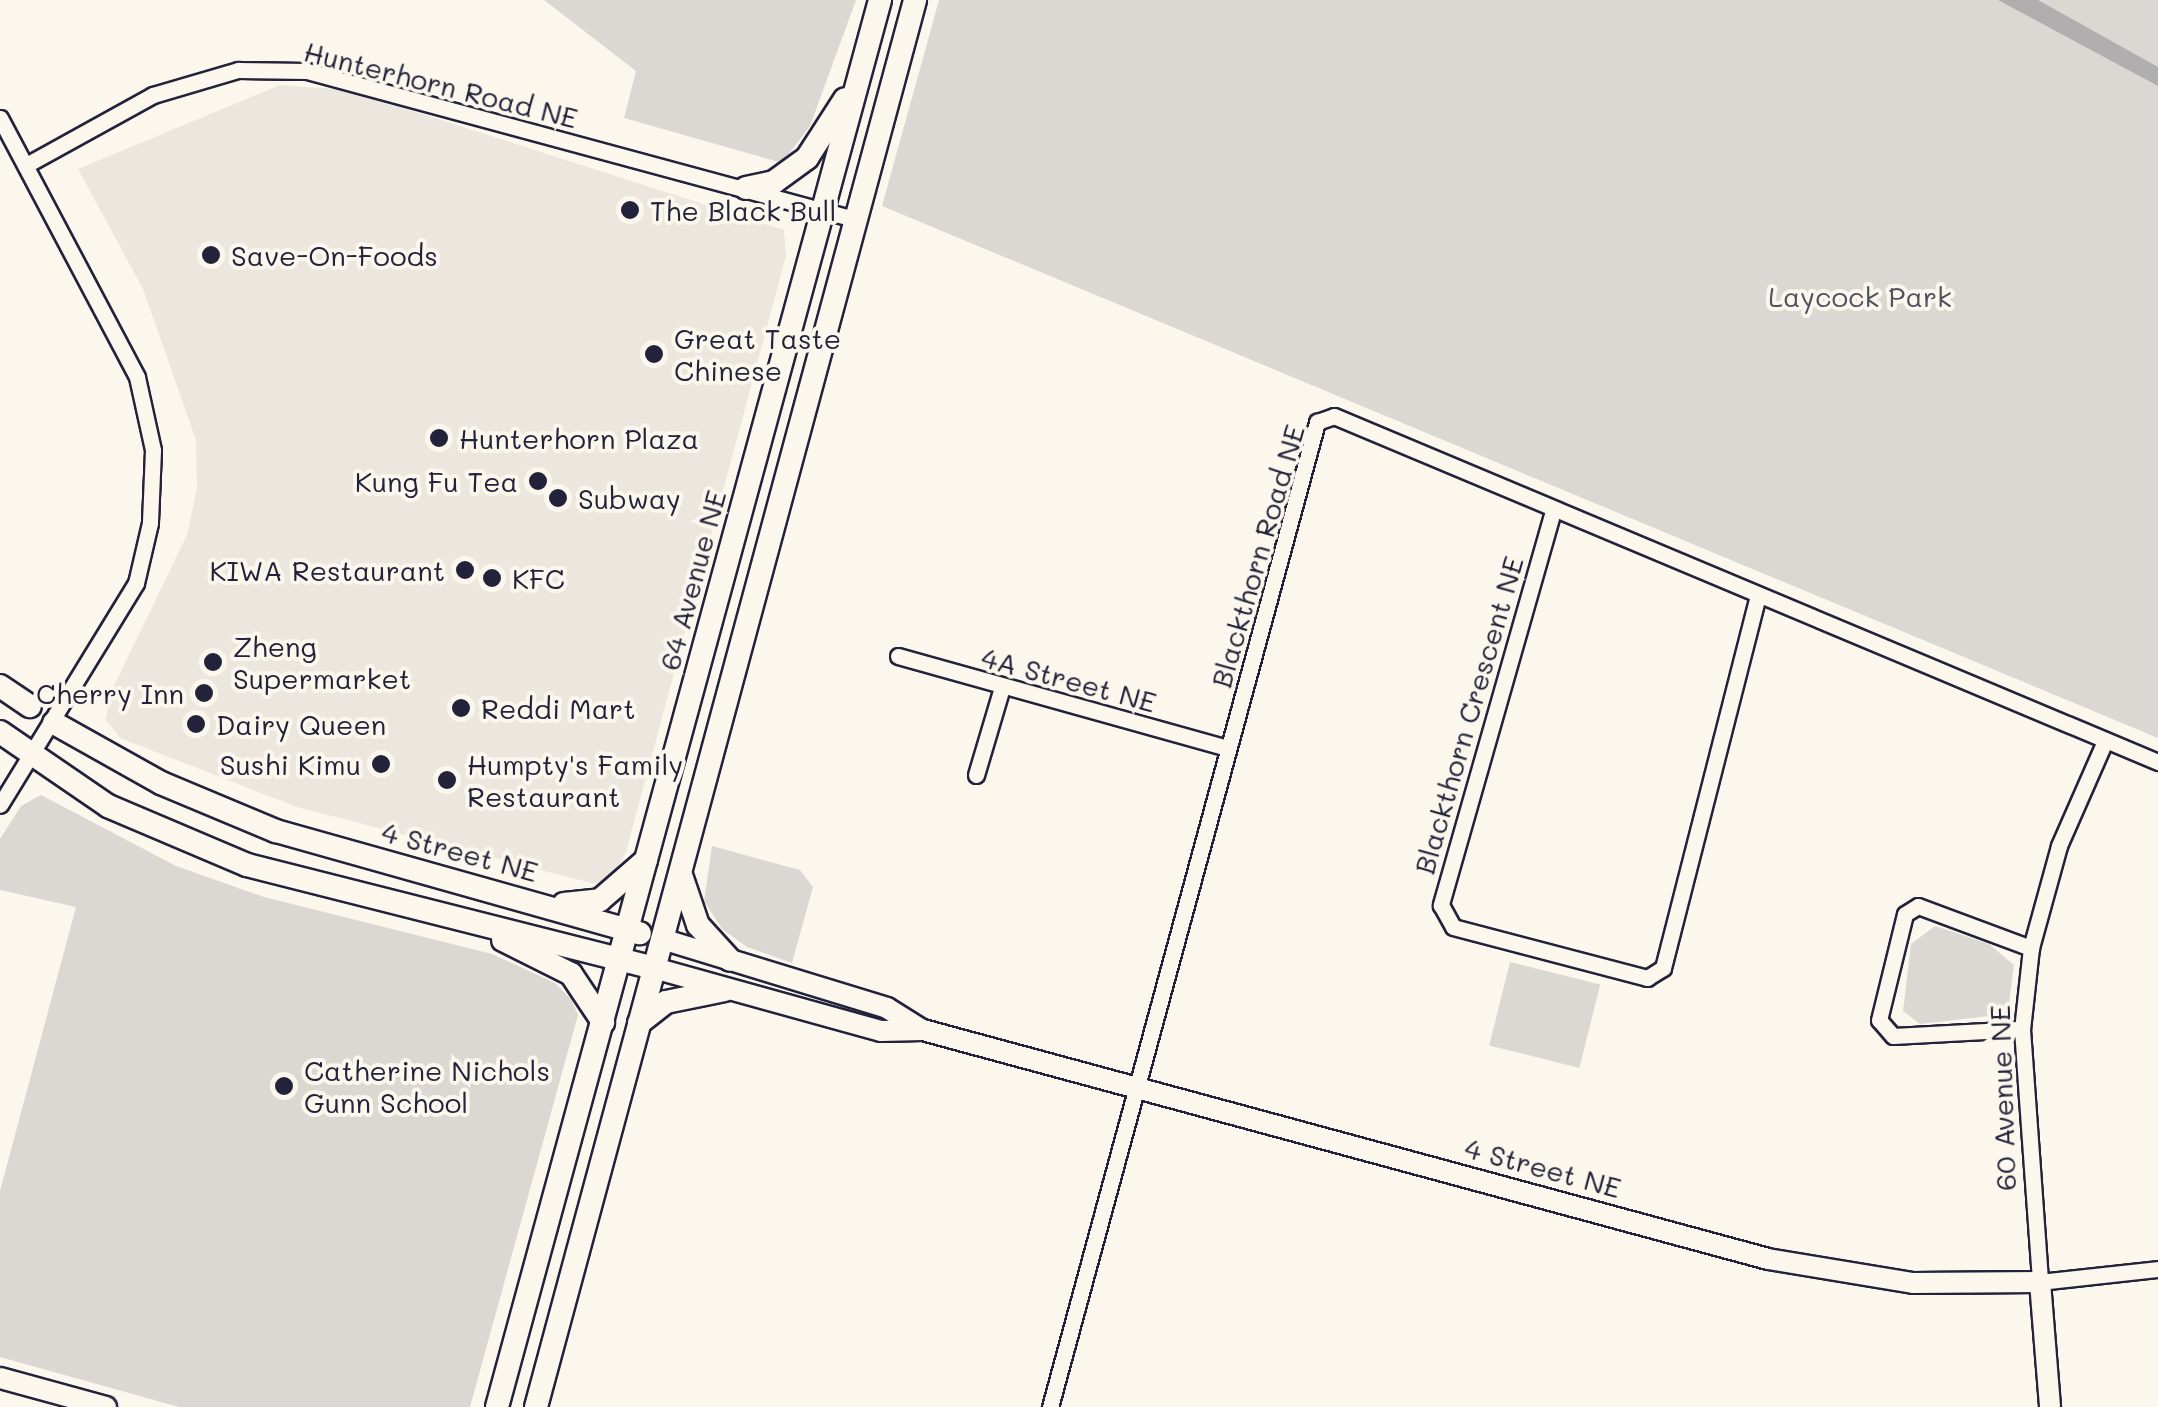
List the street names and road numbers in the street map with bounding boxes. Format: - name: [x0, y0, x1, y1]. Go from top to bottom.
- street label: Hunterhorn Road NE: [301, 34, 581, 134]
- street label: Blackthorn Road NE: [1203, 421, 1311, 691]
- street label: 64 Avenue NE: [652, 486, 732, 674]
- street label: Blackthorn Crescent NE: [1407, 552, 1529, 878]
- street label: 4A Street NE: [978, 640, 1160, 718]
- street label: 4 Street NE: [378, 814, 542, 888]
- street label: 60 Avenue NE: [1982, 1005, 2022, 1191]
- street label: 4 Street NE: [1461, 1130, 1625, 1204]

